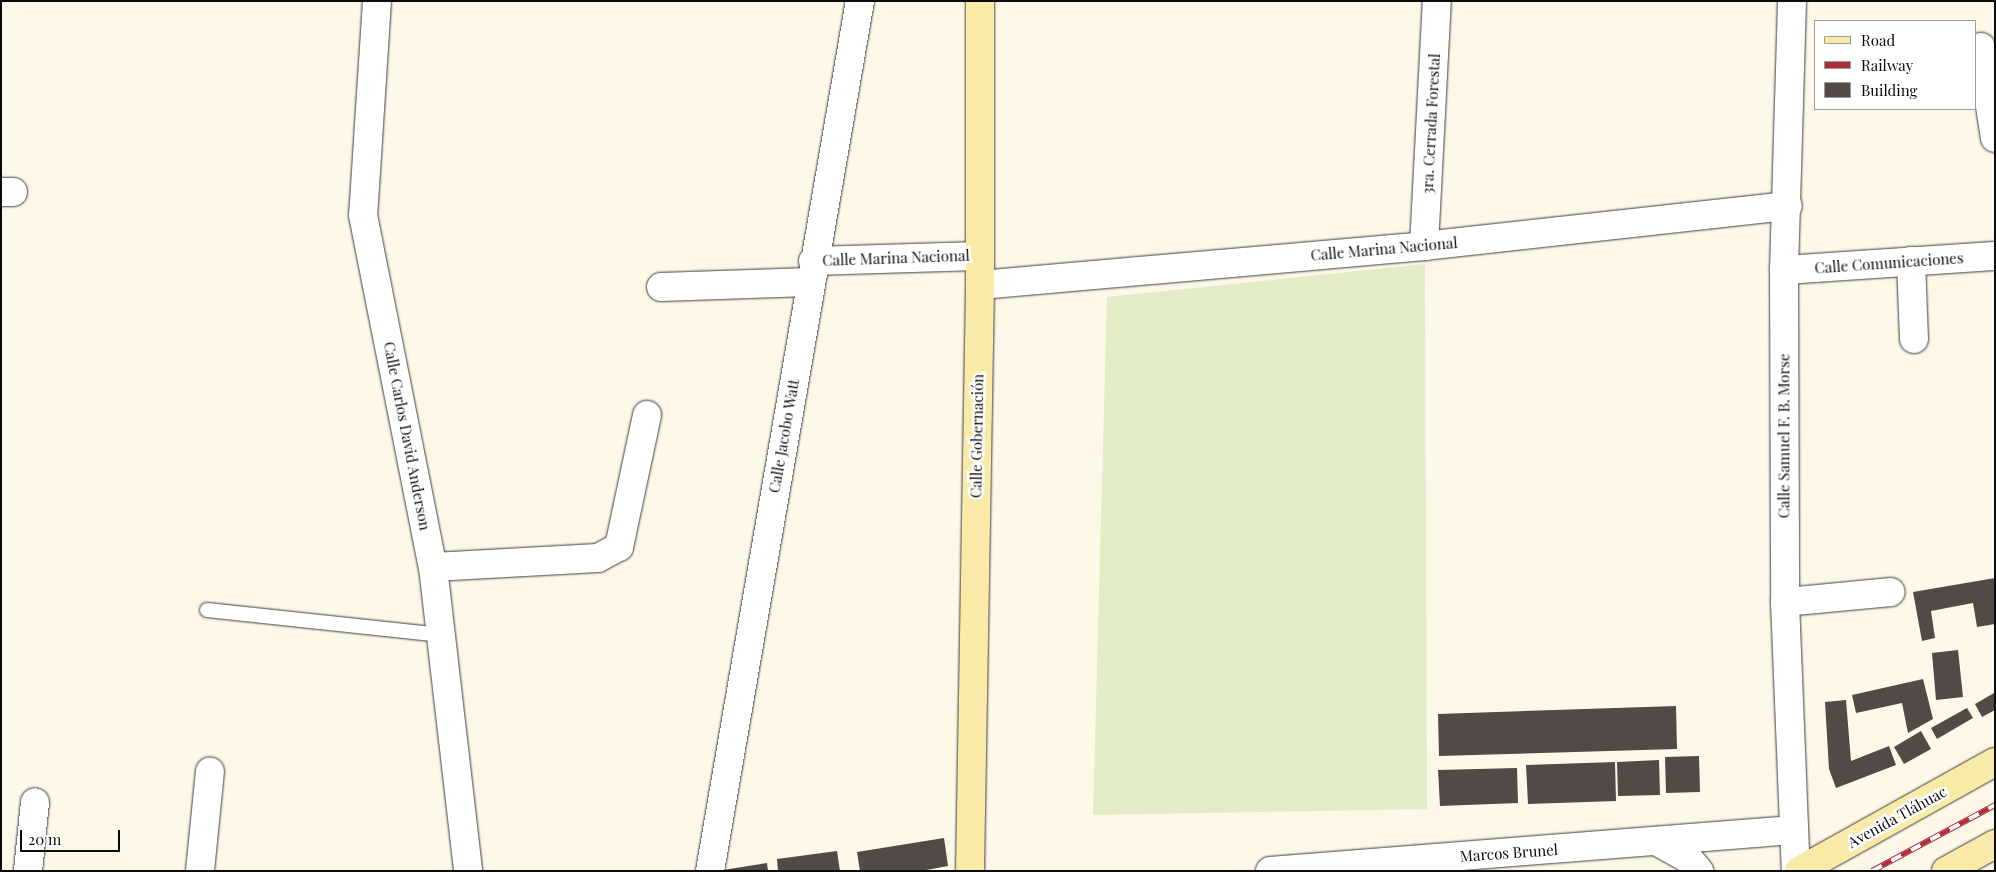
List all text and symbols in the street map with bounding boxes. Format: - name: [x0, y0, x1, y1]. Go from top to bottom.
- legend: [1814, 20, 1976, 110]
- text: Road: [1861, 30, 1895, 50]
- street label: 3ra. Cerrada Forestal: [1418, 53, 1444, 195]
- text: Railway: [1861, 55, 1913, 75]
- text: Building: [1861, 80, 1917, 100]
- street label: Calle Marina Nacional: [1310, 234, 1458, 264]
- street label: Calle Marina Nacional: [822, 246, 970, 270]
- street label: Calle Comunicaciones: [1814, 249, 1964, 277]
- street label: Calle Carlos David Anderson: [380, 340, 434, 532]
- street label: Calle Samuel F. B. Morse: [1775, 354, 1793, 518]
- street label: Calle Gobernación: [967, 374, 987, 498]
- street label: Calle Jacobo Watt: [765, 377, 803, 495]
- street label: Avenida Tláhuac: [1844, 782, 1950, 852]
- scale bar: [22, 820, 122, 852]
- text: 20 m: [28, 829, 61, 849]
- street label: Marcos Brunel: [1459, 841, 1559, 865]

